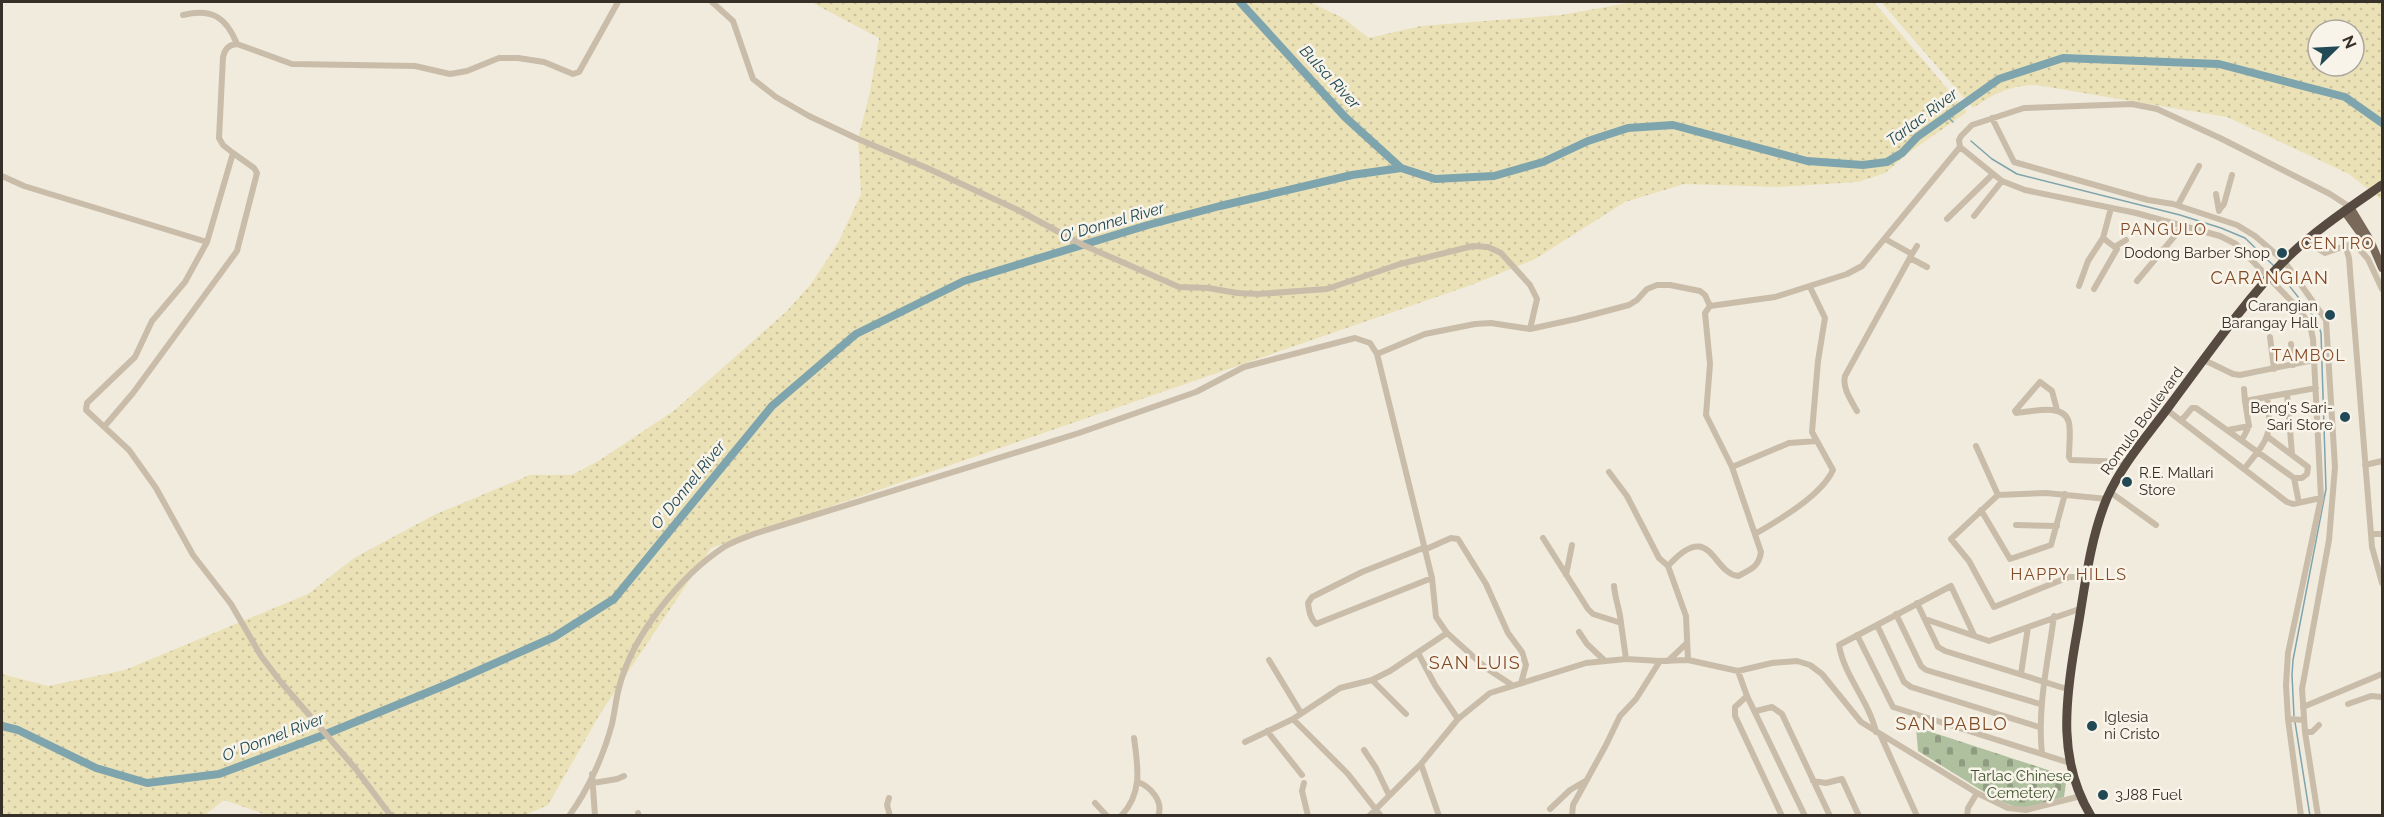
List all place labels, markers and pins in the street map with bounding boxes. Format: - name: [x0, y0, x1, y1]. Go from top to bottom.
- place label: Dodong Barber Shop: [2124, 244, 2270, 262]
- marker: Dodong Barber Shop: [2275, 246, 2289, 260]
- place label: Carangian Barangay Hall: [2222, 297, 2319, 332]
- marker: Carangian Barangay Hall: [2323, 308, 2337, 322]
- place label: Beng's Sari- Sari Store: [2250, 399, 2333, 434]
- marker: Beng's Sari- Sari Store: [2338, 410, 2352, 424]
- place label: R.E. Mallari Store: [2139, 464, 2214, 499]
- marker: R.E. Mallari Store: [2120, 475, 2134, 489]
- place label: Iglesia ni Cristo: [2104, 708, 2160, 743]
- marker: Iglesia ni Cristo: [2085, 719, 2099, 733]
- place label: 3J88 Fuel: [2115, 786, 2183, 804]
- marker: 3J88 Fuel: [2096, 788, 2110, 802]

